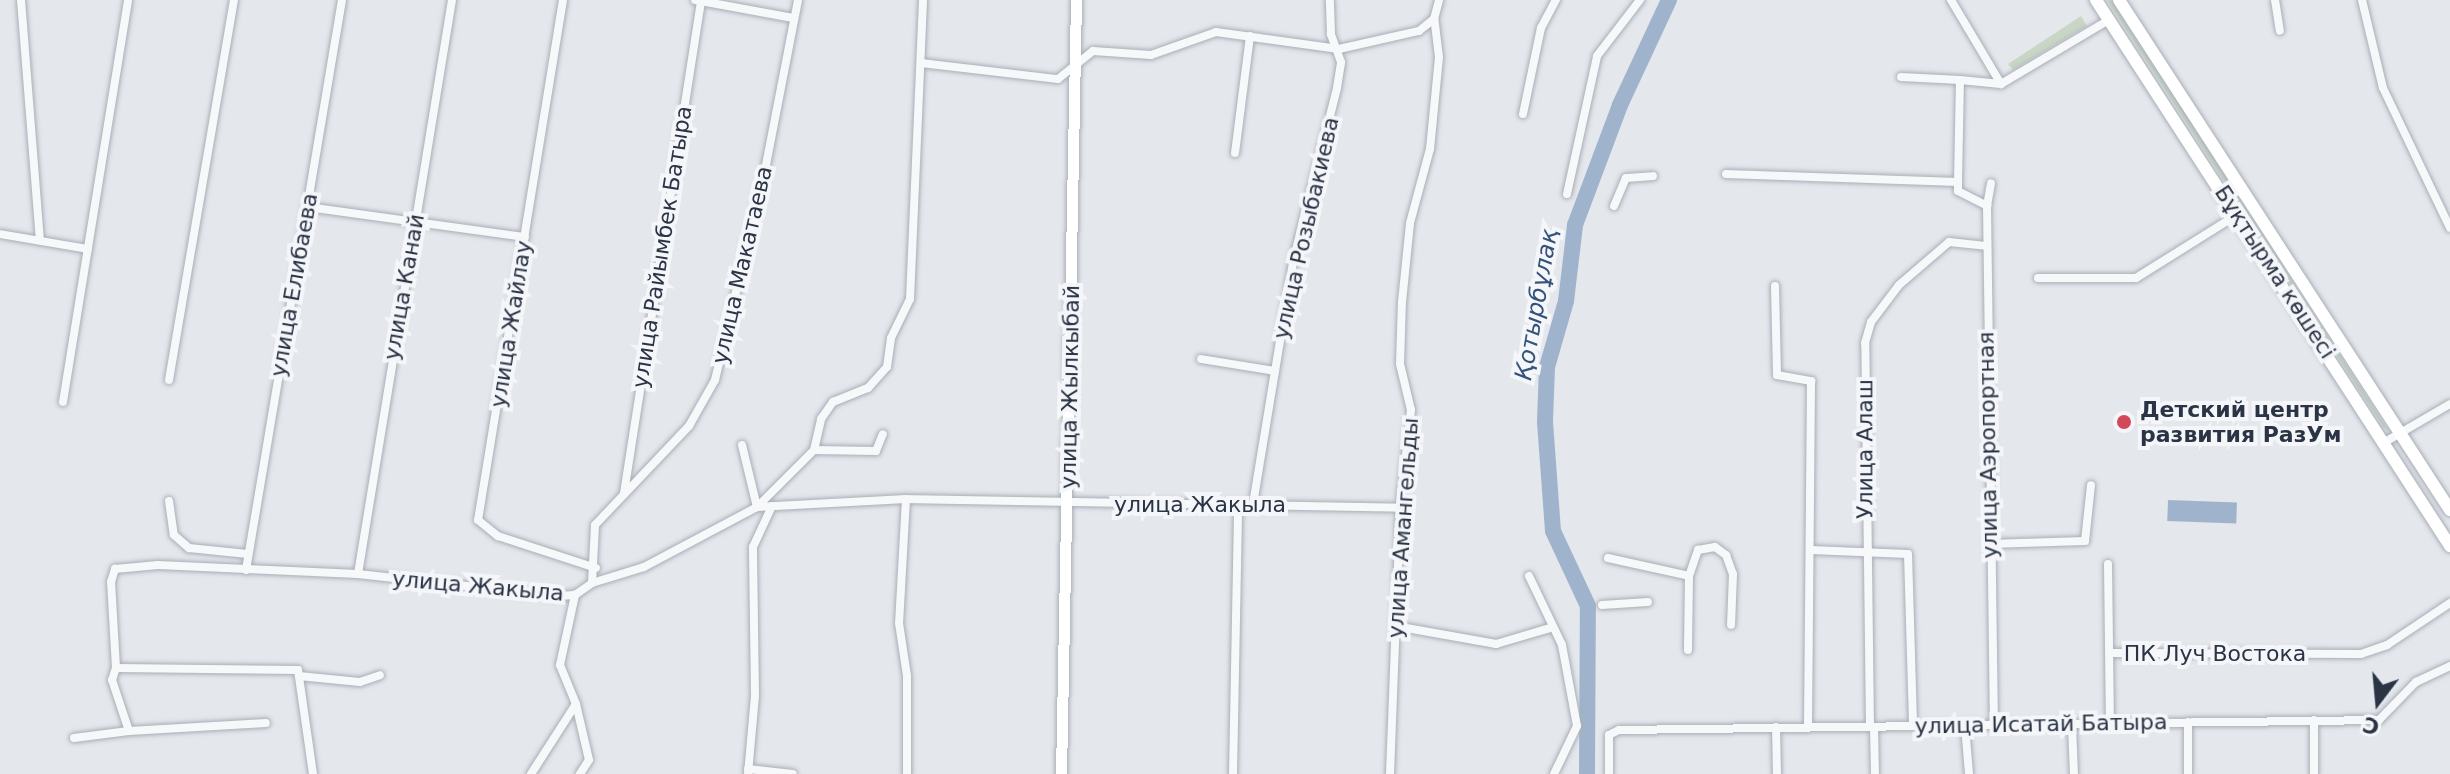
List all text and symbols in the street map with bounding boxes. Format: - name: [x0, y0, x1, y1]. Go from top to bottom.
- street label: улица Райымбек Батыра: [627, 104, 697, 390]
- street label: улица Розыбакиева: [1268, 114, 1344, 342]
- street label: улица Макатаева: [706, 163, 778, 367]
- street label: Бұқтырма көшесі: [2209, 180, 2341, 364]
- street label: улица Елибаева: [265, 191, 323, 379]
- street label: улица Канай: [378, 212, 430, 362]
- water label: Қотырбұлақ: [1509, 227, 1565, 383]
- street label: улица Жайлау: [485, 239, 537, 409]
- street label: улица Жылкыбай: [1055, 285, 1085, 489]
- street label: улица Аэропортная: [1973, 331, 2003, 559]
- street label: Улица Алаш: [1852, 379, 1878, 519]
- place label: Детский центр развития РазУм: [2140, 396, 2341, 448]
- marker: Детский центр развития РазУм: [2115, 413, 2133, 431]
- street label: улица Амангельды: [1382, 417, 1424, 639]
- street label: улица Жакыла: [1114, 492, 1286, 518]
- street label: улица Жакыла: [391, 565, 565, 607]
- street label: ПК Луч Востока: [2124, 641, 2306, 667]
- north arrow: [2338, 662, 2418, 742]
- street label: улица Исатай Батыра: [1914, 709, 2168, 739]
- text: С: [2360, 711, 2382, 740]

